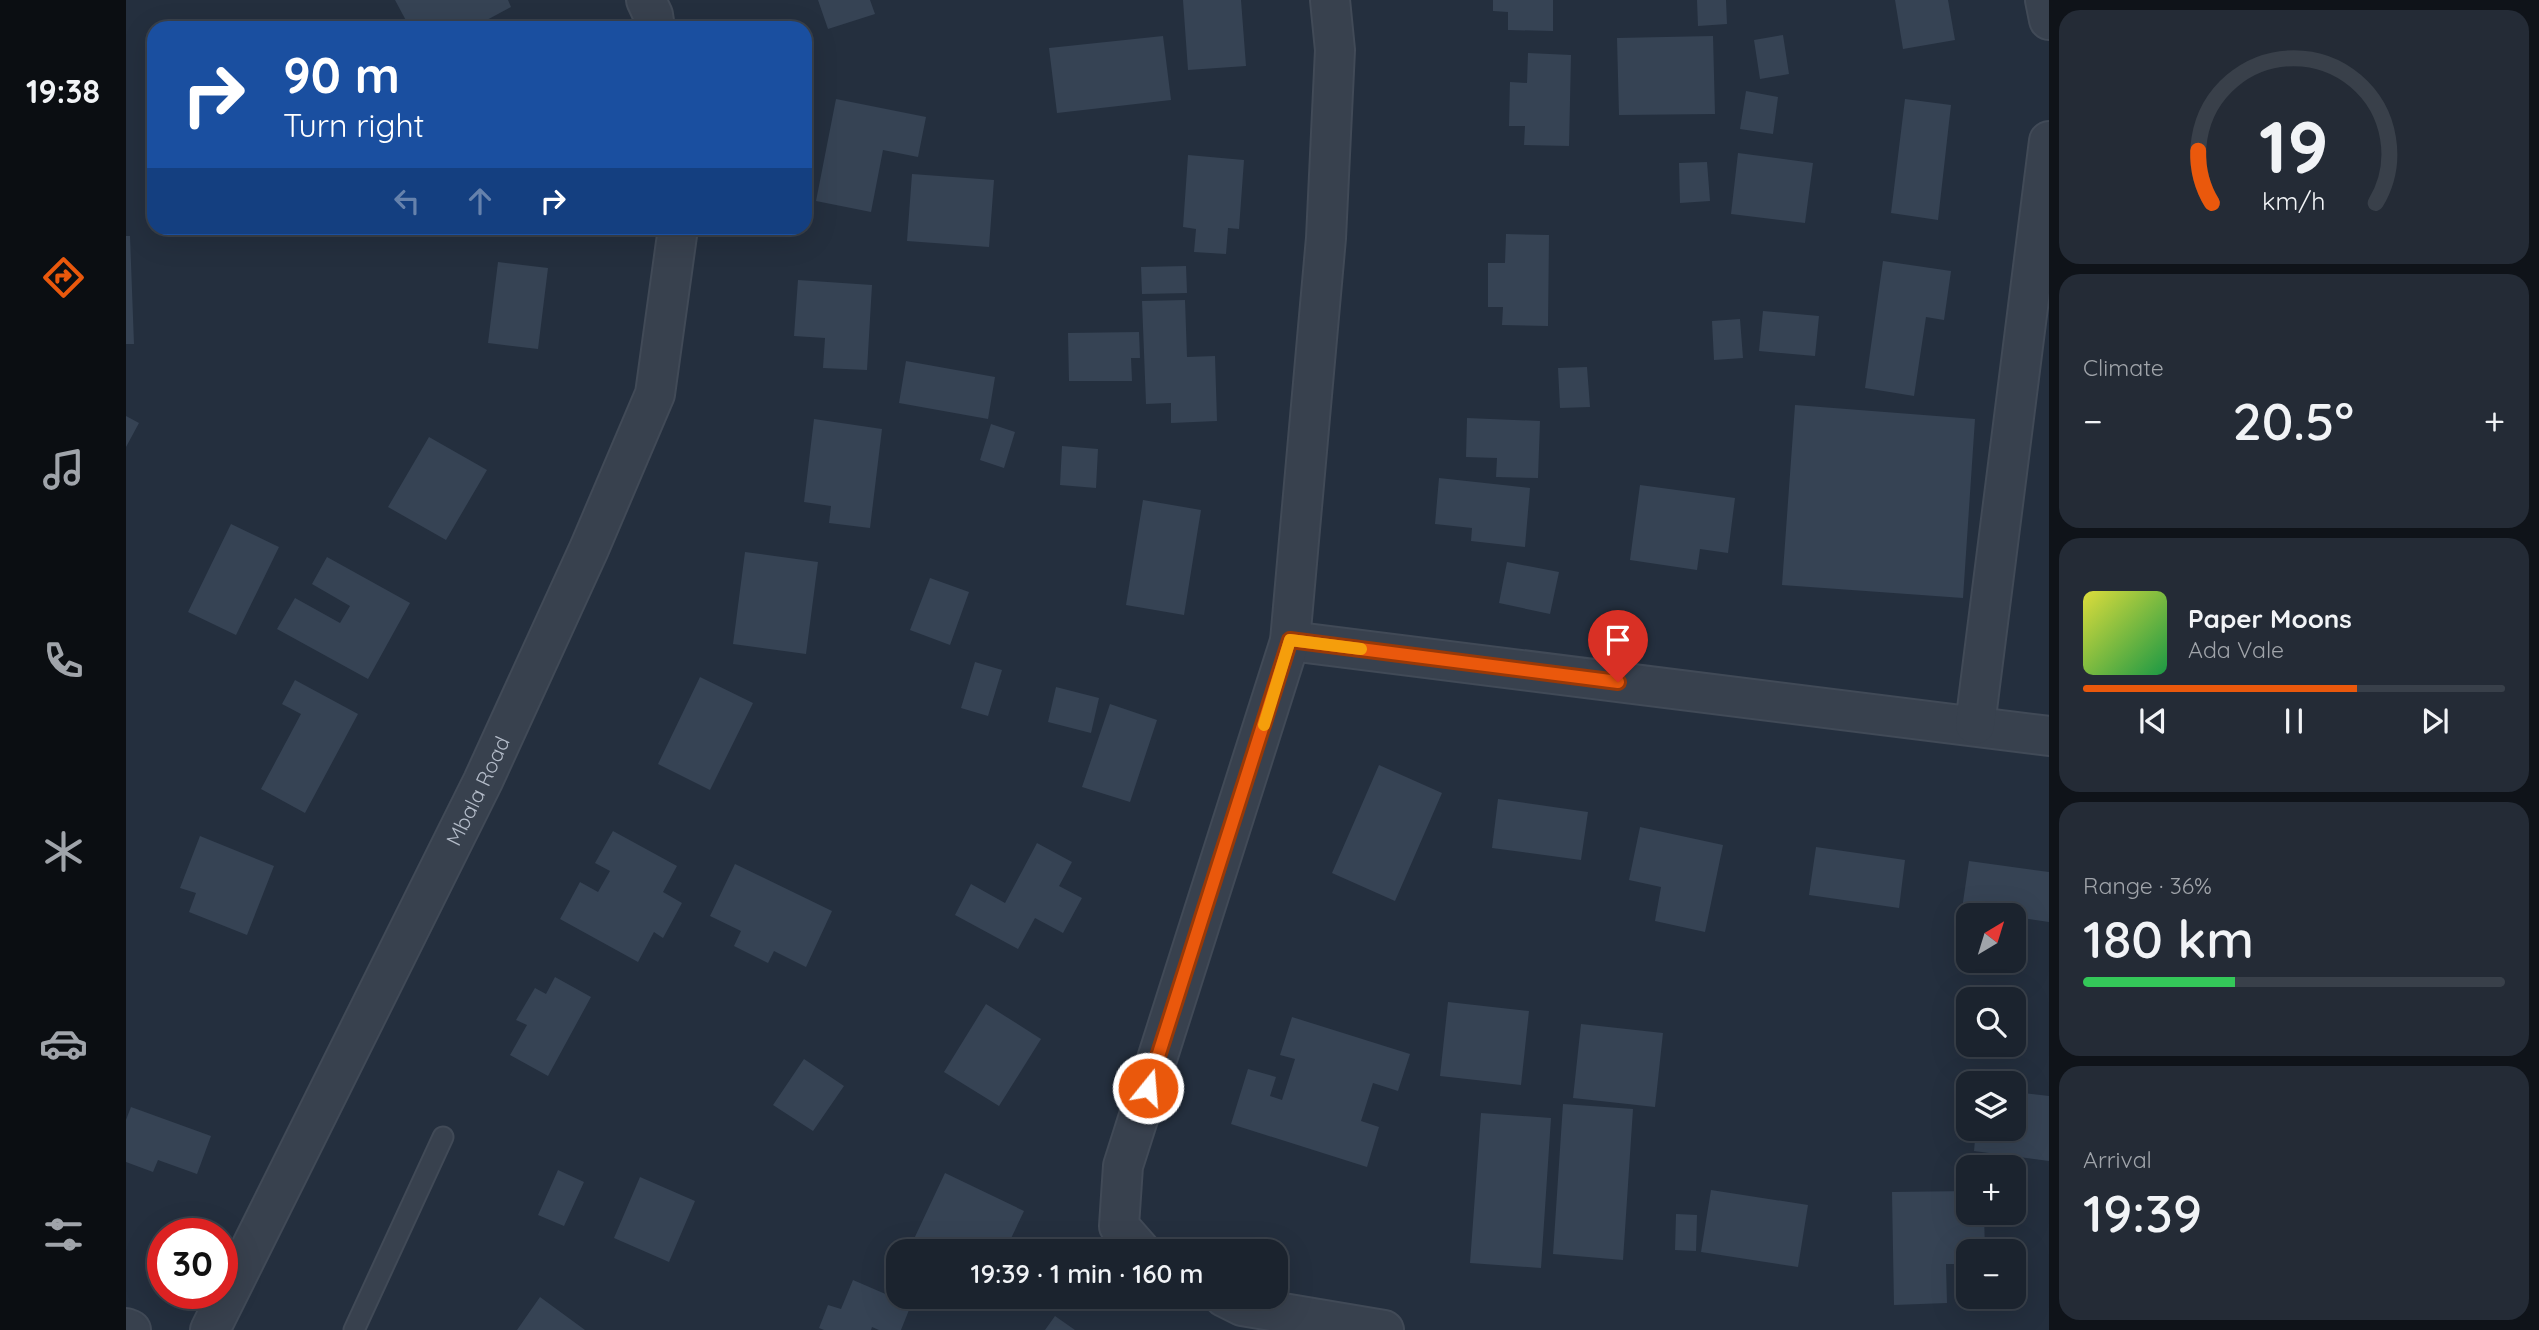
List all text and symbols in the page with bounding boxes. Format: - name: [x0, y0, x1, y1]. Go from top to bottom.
- text: 90 m: [283, 44, 400, 105]
- icon: right: [168, 49, 259, 140]
- text: 19:38: [26, 71, 100, 111]
- text: 19: [2259, 100, 2329, 191]
- text: Turn right: [283, 105, 424, 145]
- icon: left: [388, 182, 426, 220]
- icon: ahead: [461, 182, 499, 220]
- icon: right: [534, 182, 572, 220]
- text: km/h: [2262, 185, 2326, 216]
- icon: directions: [39, 253, 88, 302]
- text: Climate: [2083, 353, 2164, 382]
- text: 20.5°: [2232, 388, 2354, 453]
- text: −: [2083, 397, 2103, 445]
- text: +: [2484, 397, 2505, 445]
- icon: music: [39, 445, 88, 494]
- text: Paper Moons: [2188, 602, 2352, 635]
- pin: [1588, 610, 1648, 682]
- icon: arrive: [1599, 621, 1637, 659]
- text: Ada Vale: [2188, 635, 2284, 664]
- icon: phone: [39, 636, 88, 685]
- icon: previous: [2134, 702, 2172, 740]
- icon: pause: [2275, 702, 2313, 740]
- icon: next: [2416, 702, 2454, 740]
- street label: Mbala Road: [440, 732, 515, 850]
- icon: climate: [39, 827, 88, 876]
- text: Range · 36%: [2083, 871, 2212, 900]
- north arrow: [1956, 903, 2026, 973]
- map controls: [1956, 903, 2026, 1309]
- text: 180 km: [2083, 906, 2254, 971]
- button: search: [1956, 987, 2026, 1057]
- icon: car: [39, 1019, 88, 1068]
- position arrow: [1111, 1051, 1185, 1125]
- button: layers: [1956, 1071, 2026, 1141]
- text: Arrival: [2083, 1145, 2152, 1174]
- button: +: [1956, 1155, 2026, 1225]
- text: 19:39: [2083, 1180, 2202, 1245]
- icon: filters: [39, 1210, 88, 1259]
- speed limit sign: 30: [147, 1218, 238, 1309]
- button: −: [1956, 1239, 2026, 1309]
- text: 19:39 · 1 min · 160 m: [970, 1257, 1204, 1290]

